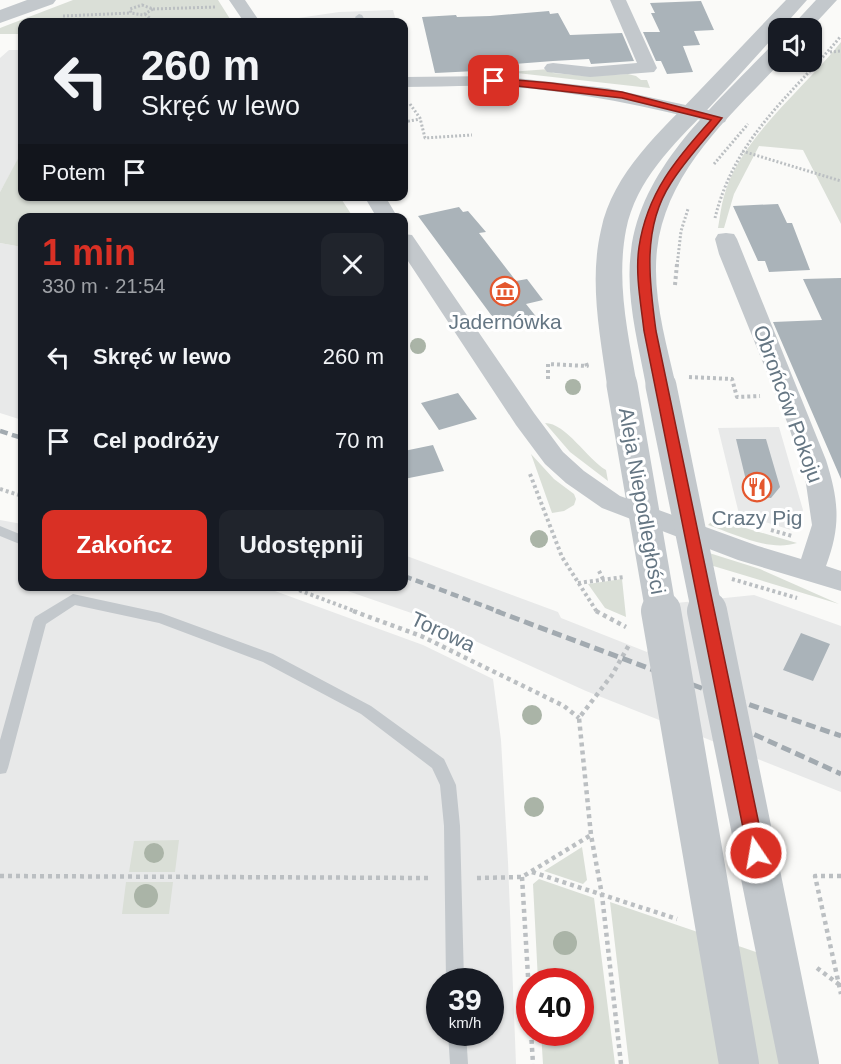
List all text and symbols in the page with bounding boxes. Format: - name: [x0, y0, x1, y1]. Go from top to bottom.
- map controls: [768, 18, 822, 72]
- button: sound: [768, 18, 822, 72]
- icon: left: [42, 42, 120, 120]
- text: 260 m: [141, 42, 260, 89]
- pin: [468, 55, 519, 106]
- icon: arrive: [477, 64, 510, 97]
- text: Skręć w lewo: [141, 91, 300, 121]
- icon: arrive: [118, 156, 151, 189]
- text: Potem: [42, 160, 106, 185]
- text: 1 min: [42, 232, 136, 273]
- button: close: [321, 233, 384, 296]
- text: 330 m · 21:54: [42, 275, 165, 297]
- museum icon: Jadernówka: [489, 275, 521, 307]
- place label: Jadernówka: [448, 310, 562, 333]
- street label: Obrońców Pokoju: [749, 322, 828, 486]
- icon: left: [42, 341, 75, 374]
- text: Skręć w lewo: [93, 344, 231, 369]
- text: 260 m: [323, 344, 384, 369]
- street label: Aleja Niepodległości: [615, 406, 670, 596]
- icon: arrive: [42, 425, 75, 458]
- text: Cel podróży: [93, 428, 219, 453]
- text: 70 m: [335, 428, 384, 453]
- restaurant icon: Crazy Pig: [741, 471, 773, 503]
- place label: Crazy Pig: [711, 506, 803, 529]
- button: Zakończ: [42, 510, 207, 579]
- button: Udostępnij: [219, 510, 384, 579]
- street label: Torowa: [408, 607, 479, 656]
- position arrow: [724, 821, 788, 885]
- speed limit sign: 40: [516, 968, 594, 1046]
- text: 39: [448, 983, 482, 1016]
- text: km/h: [449, 1014, 481, 1031]

